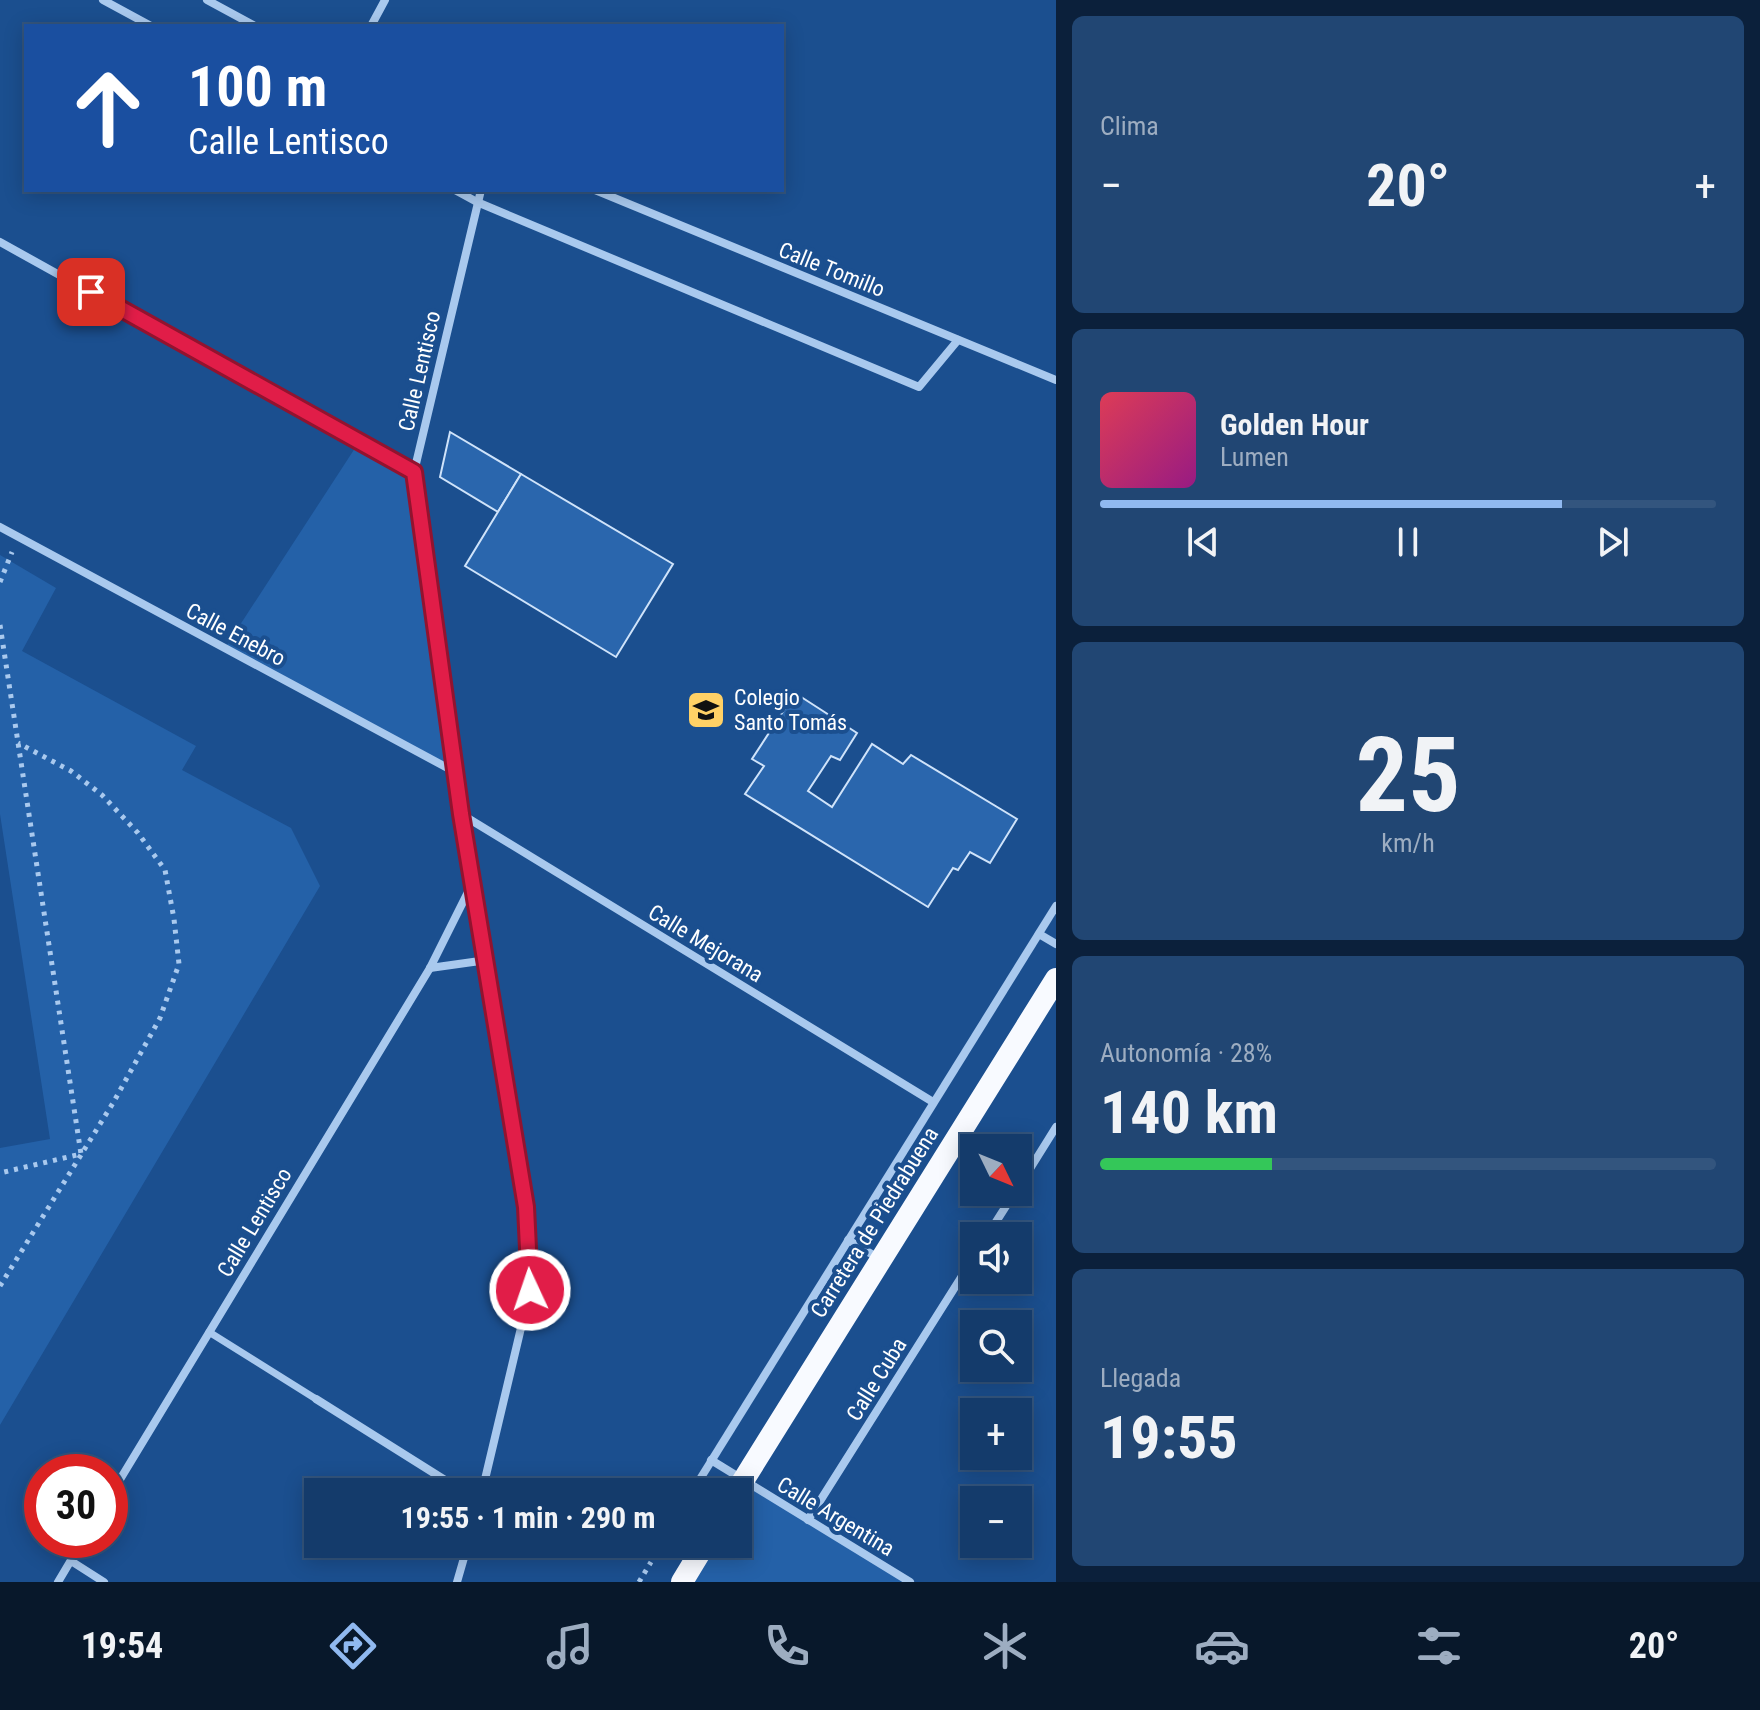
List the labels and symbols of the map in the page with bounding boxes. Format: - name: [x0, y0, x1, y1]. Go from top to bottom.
- street label: Calle Tomillo: [775, 237, 889, 302]
- pin: [57, 258, 125, 326]
- street label: Calle Lentisco: [394, 309, 445, 434]
- street label: Calle Enebro: [182, 598, 290, 671]
- place label: Colegio Santo Tomás: [734, 685, 847, 735]
- school or university icon: Colegio Santo Tomás: [685, 689, 727, 731]
- street label: Calle Mejorana: [644, 899, 768, 987]
- street label: Carretera de Piedrabuena: [806, 1122, 943, 1322]
- north arrow: [960, 1134, 1032, 1206]
- street label: Calle Lentisco: [212, 1163, 297, 1281]
- position arrow: [488, 1248, 572, 1332]
- street label: Calle Cuba: [841, 1333, 912, 1425]
- speed limit sign: 30: [24, 1454, 128, 1558]
- street label: Calle Argentina: [773, 1472, 899, 1561]

